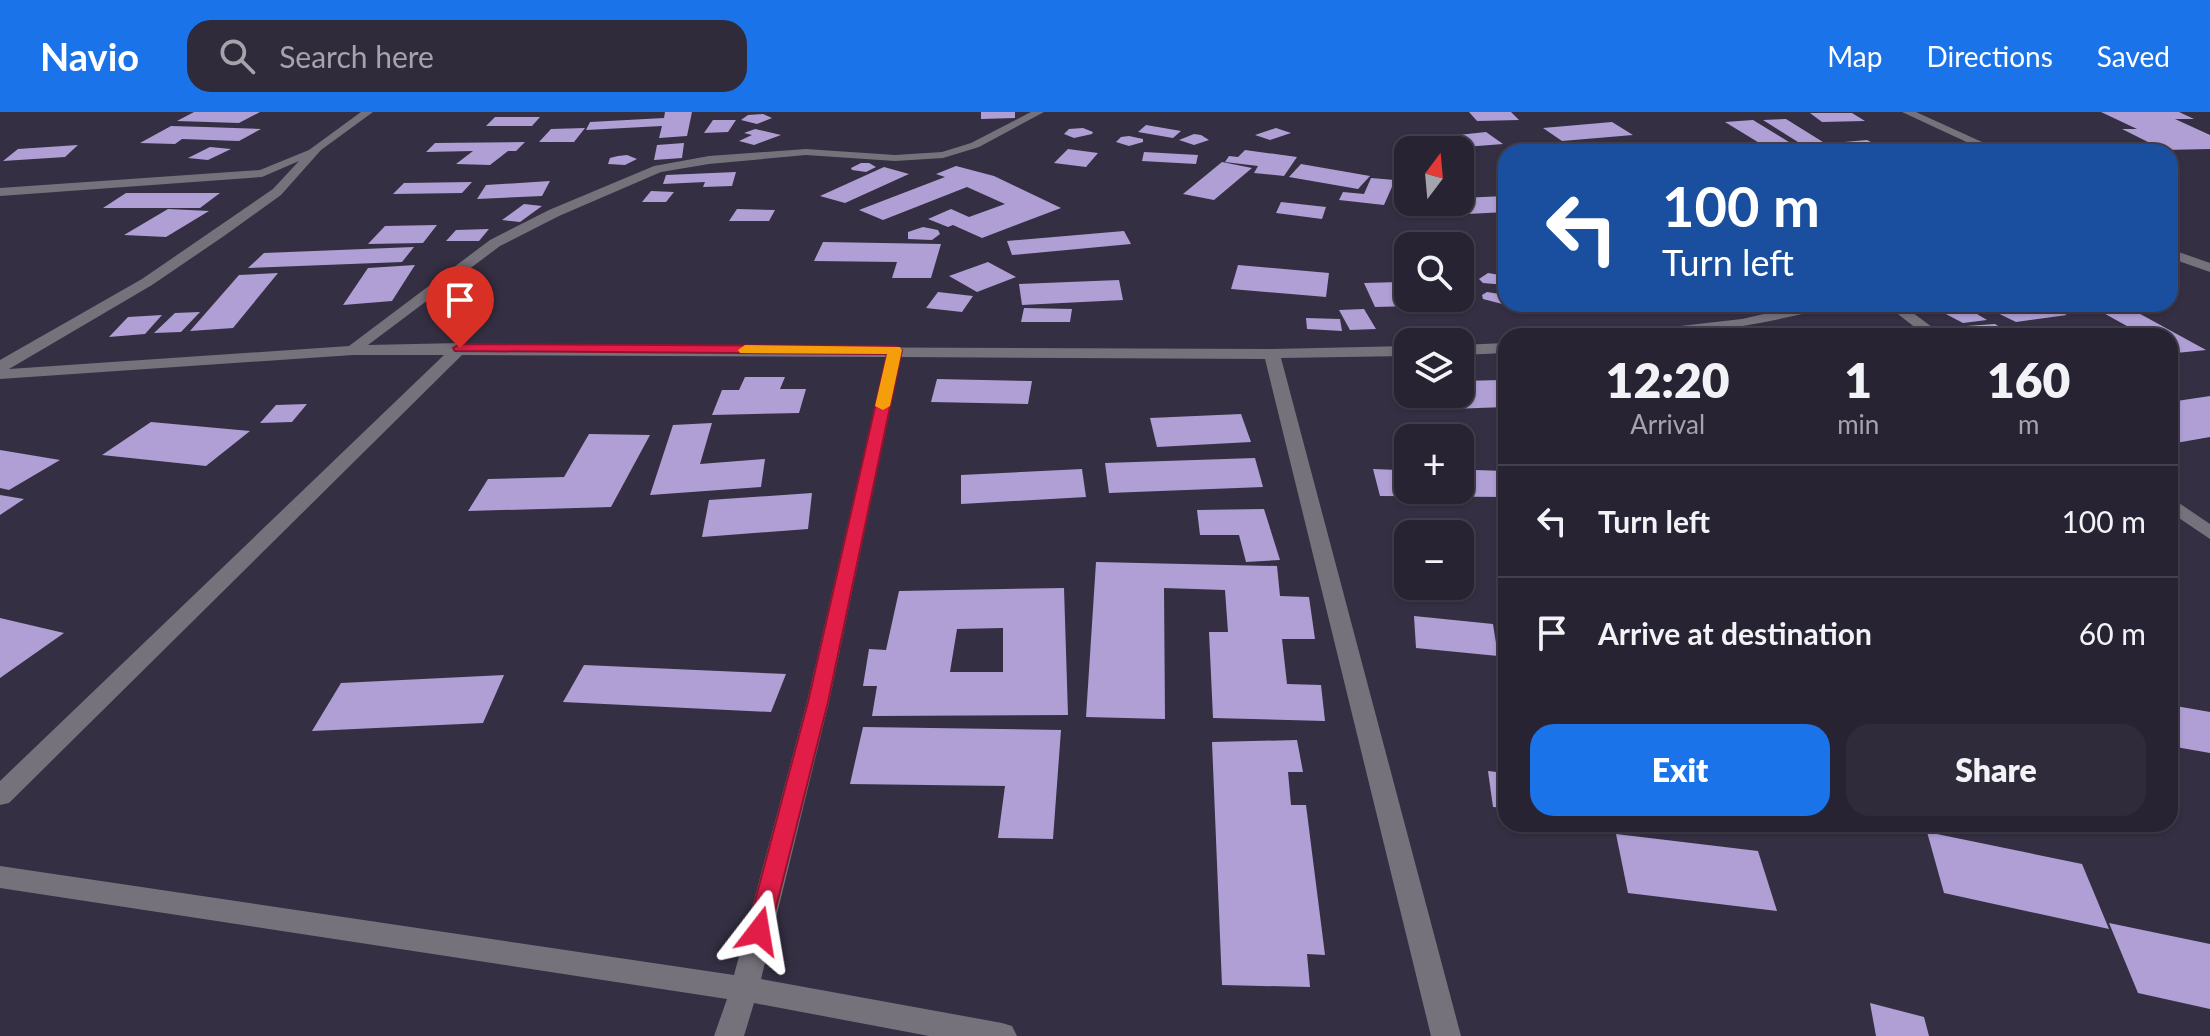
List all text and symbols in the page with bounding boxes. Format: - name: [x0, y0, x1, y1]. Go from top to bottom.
- search box: [187, 20, 747, 92]
- text: Navio: [40, 33, 139, 79]
- icon: search: [215, 34, 259, 78]
- text: Search here: [279, 38, 434, 74]
- text: Map: [1827, 39, 1882, 73]
- text: Directions: [1926, 39, 2053, 73]
- text: Saved: [2097, 39, 2170, 73]
- north arrow: [1394, 136, 1474, 216]
- map controls: [1394, 136, 1474, 600]
- text: 100 m: [1662, 172, 1820, 239]
- icon: left: [1530, 176, 1634, 280]
- button: search: [1394, 232, 1474, 312]
- text: Turn left: [1662, 240, 1794, 284]
- pin: [426, 266, 494, 348]
- icon: arrive: [438, 278, 482, 322]
- button: layers: [1394, 328, 1474, 408]
- text: 12:20: [1606, 351, 1730, 408]
- text: 1: [1844, 351, 1872, 408]
- text: 160: [1987, 351, 2070, 408]
- text: Arrival: [1630, 408, 1705, 440]
- text: min: [1837, 408, 1879, 440]
- text: m: [2018, 408, 2039, 440]
- button: +: [1394, 424, 1474, 504]
- icon: left: [1530, 499, 1574, 543]
- text: Turn left: [1598, 503, 1710, 539]
- text: 100 m: [2061, 503, 2146, 539]
- button: −: [1394, 520, 1474, 600]
- icon: arrive: [1530, 611, 1574, 655]
- text: Arrive at destination: [1598, 615, 1872, 651]
- text: 60 m: [2079, 615, 2146, 651]
- button: Exit: [1530, 724, 1830, 816]
- button: Share: [1846, 724, 2146, 816]
- position arrow: [717, 889, 801, 973]

